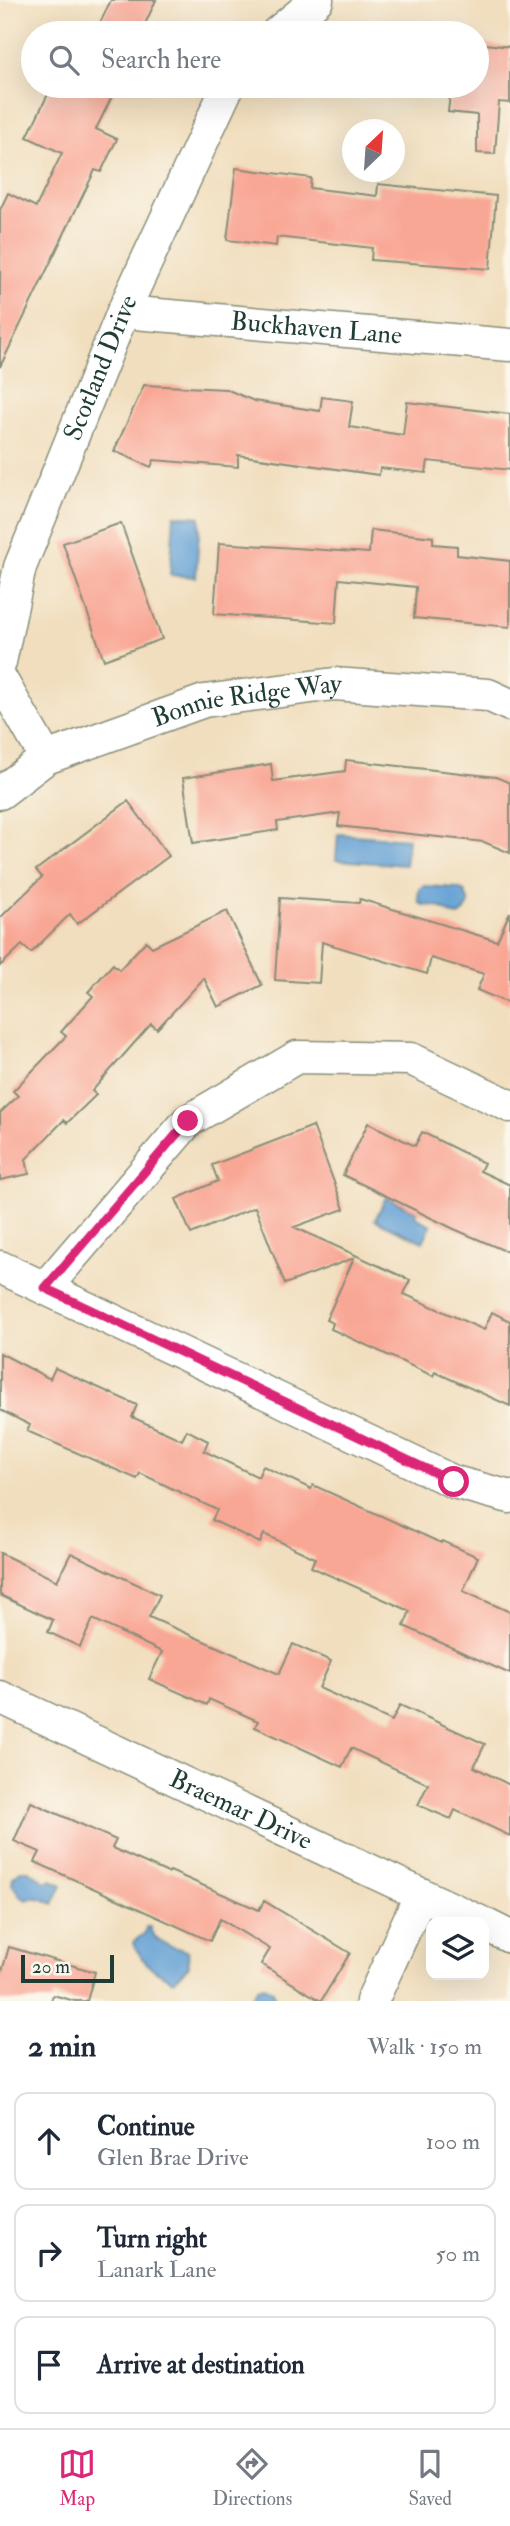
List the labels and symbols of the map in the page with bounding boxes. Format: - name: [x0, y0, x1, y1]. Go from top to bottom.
- north arrow: [342, 119, 405, 182]
- street label: Scotland Drive: [57, 290, 145, 445]
- street label: Buckhaven Lane: [229, 305, 403, 352]
- street label: Bonnie Ridge Way: [148, 668, 343, 734]
- route end: [172, 1105, 203, 1136]
- route start: [438, 1466, 469, 1497]
- street label: Braemar Drive: [164, 1763, 317, 1857]
- scale bar: [21, 1952, 114, 1984]

